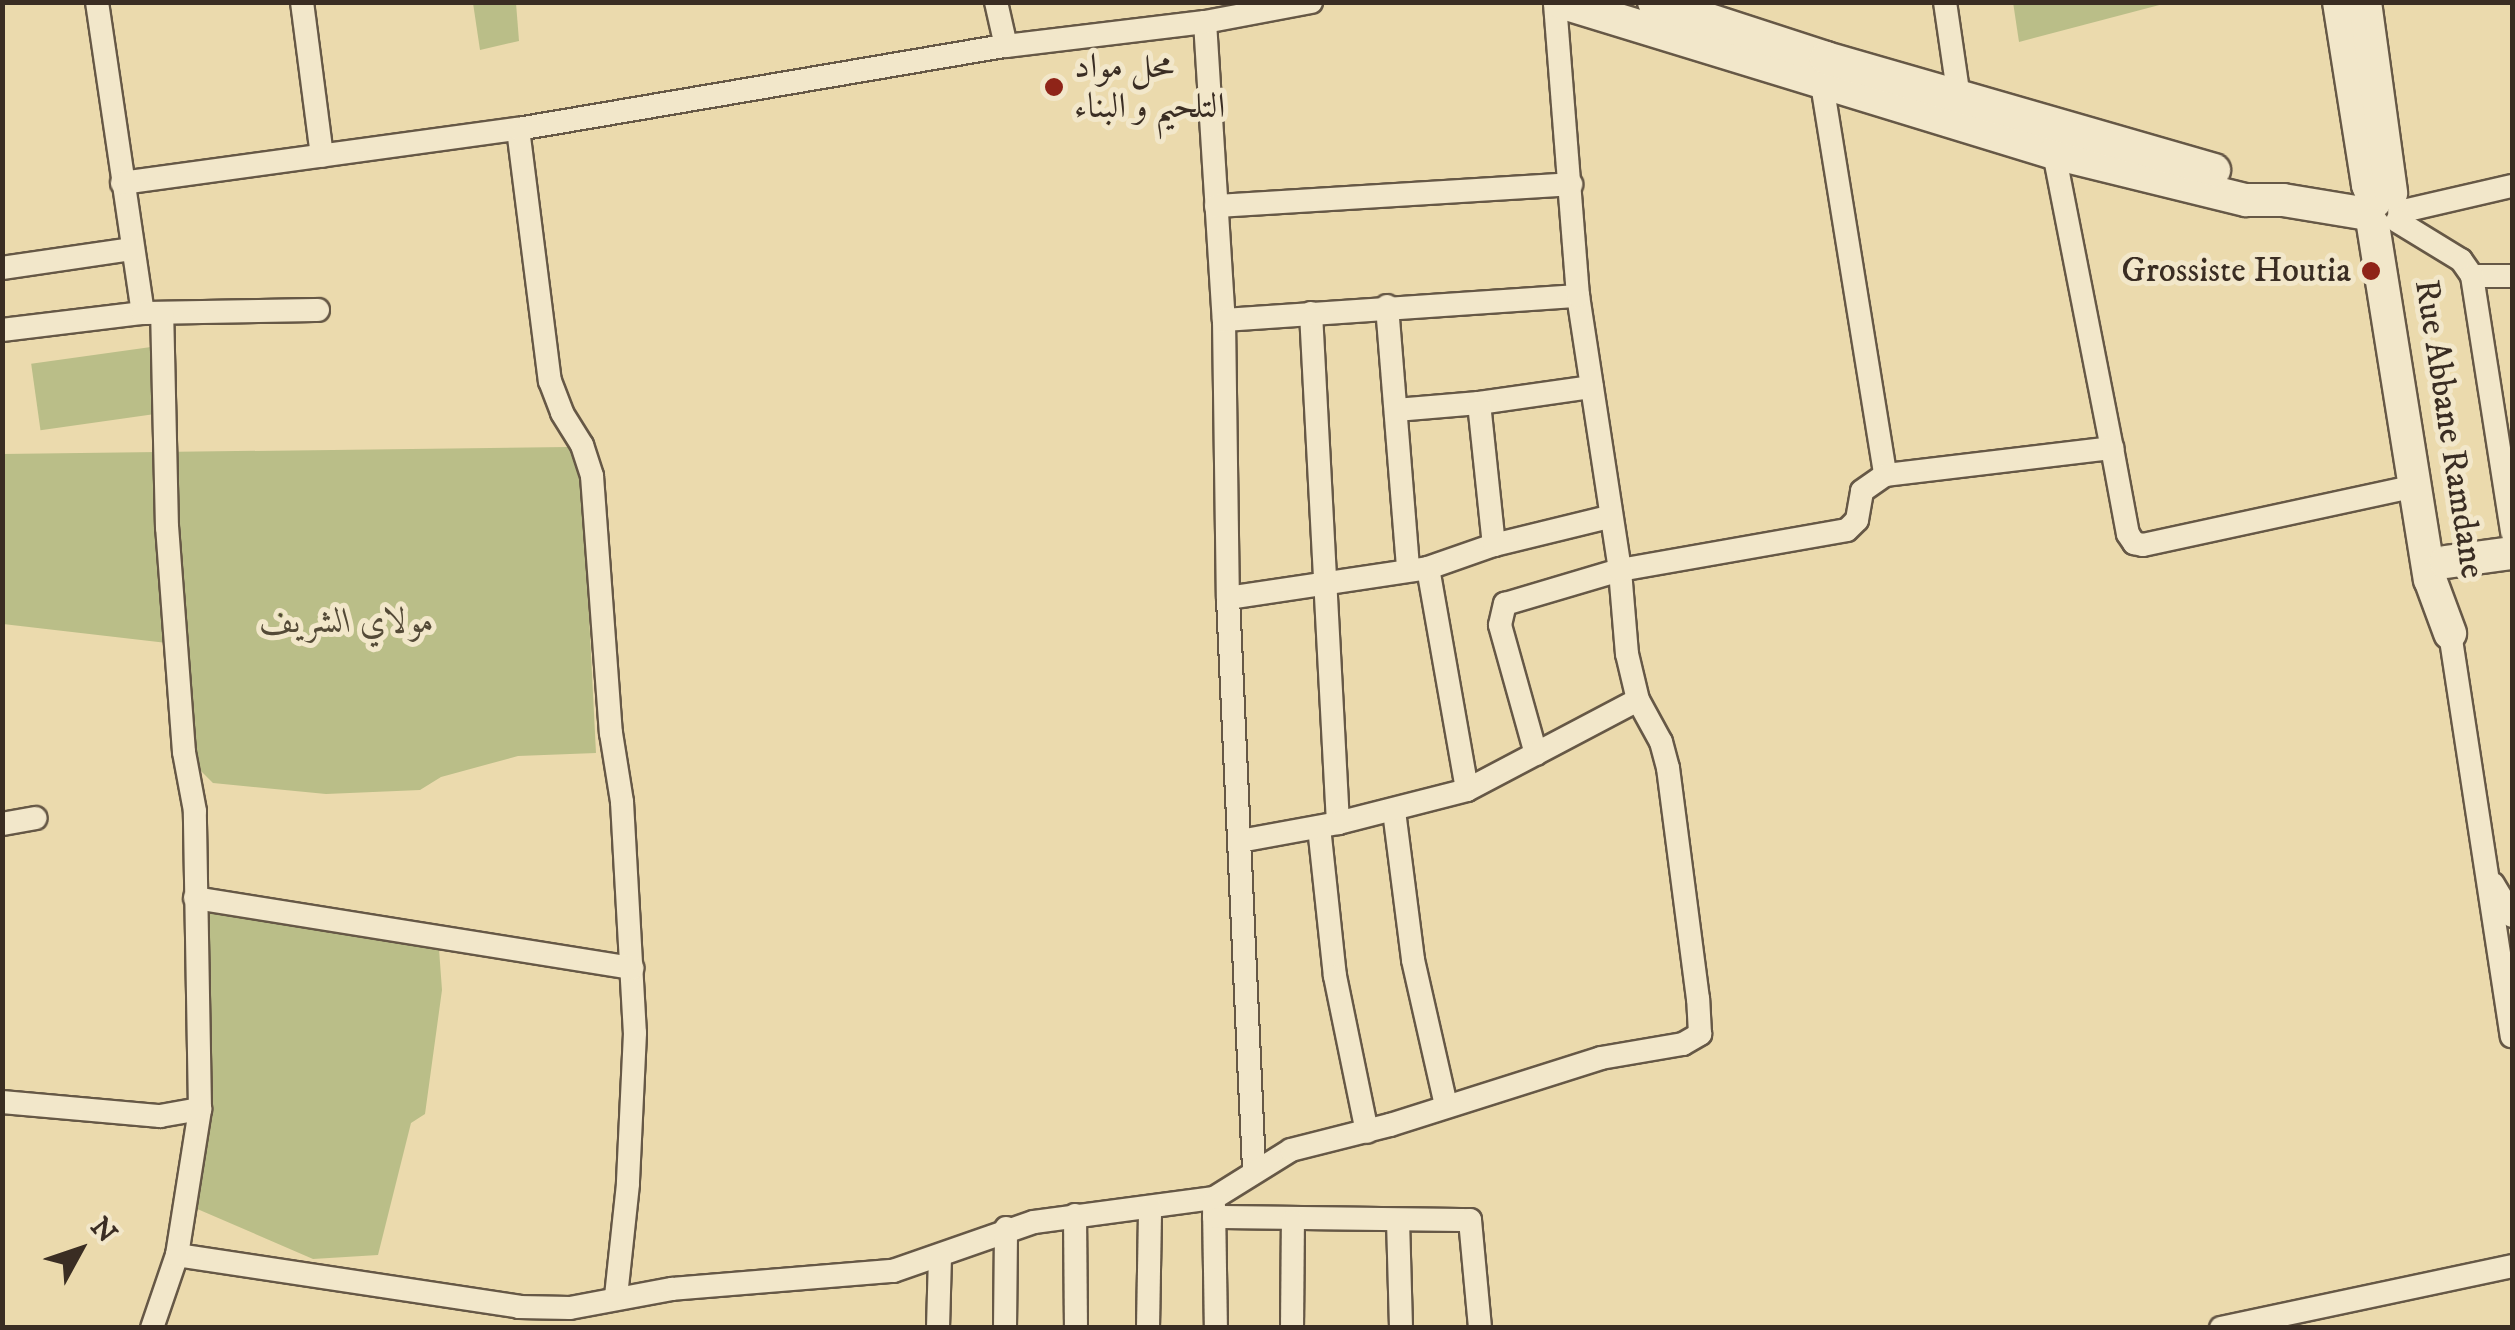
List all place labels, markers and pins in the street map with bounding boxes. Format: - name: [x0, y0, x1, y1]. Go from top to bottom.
- place label: محل مواد التلحيم و البناء: [1074, 46, 1225, 128]
- marker: محل مواد التلحيم و البناء: [1043, 76, 1065, 98]
- place label: Grossiste Houtia: [2121, 250, 2351, 292]
- marker: Grossiste Houtia: [2360, 260, 2382, 282]

